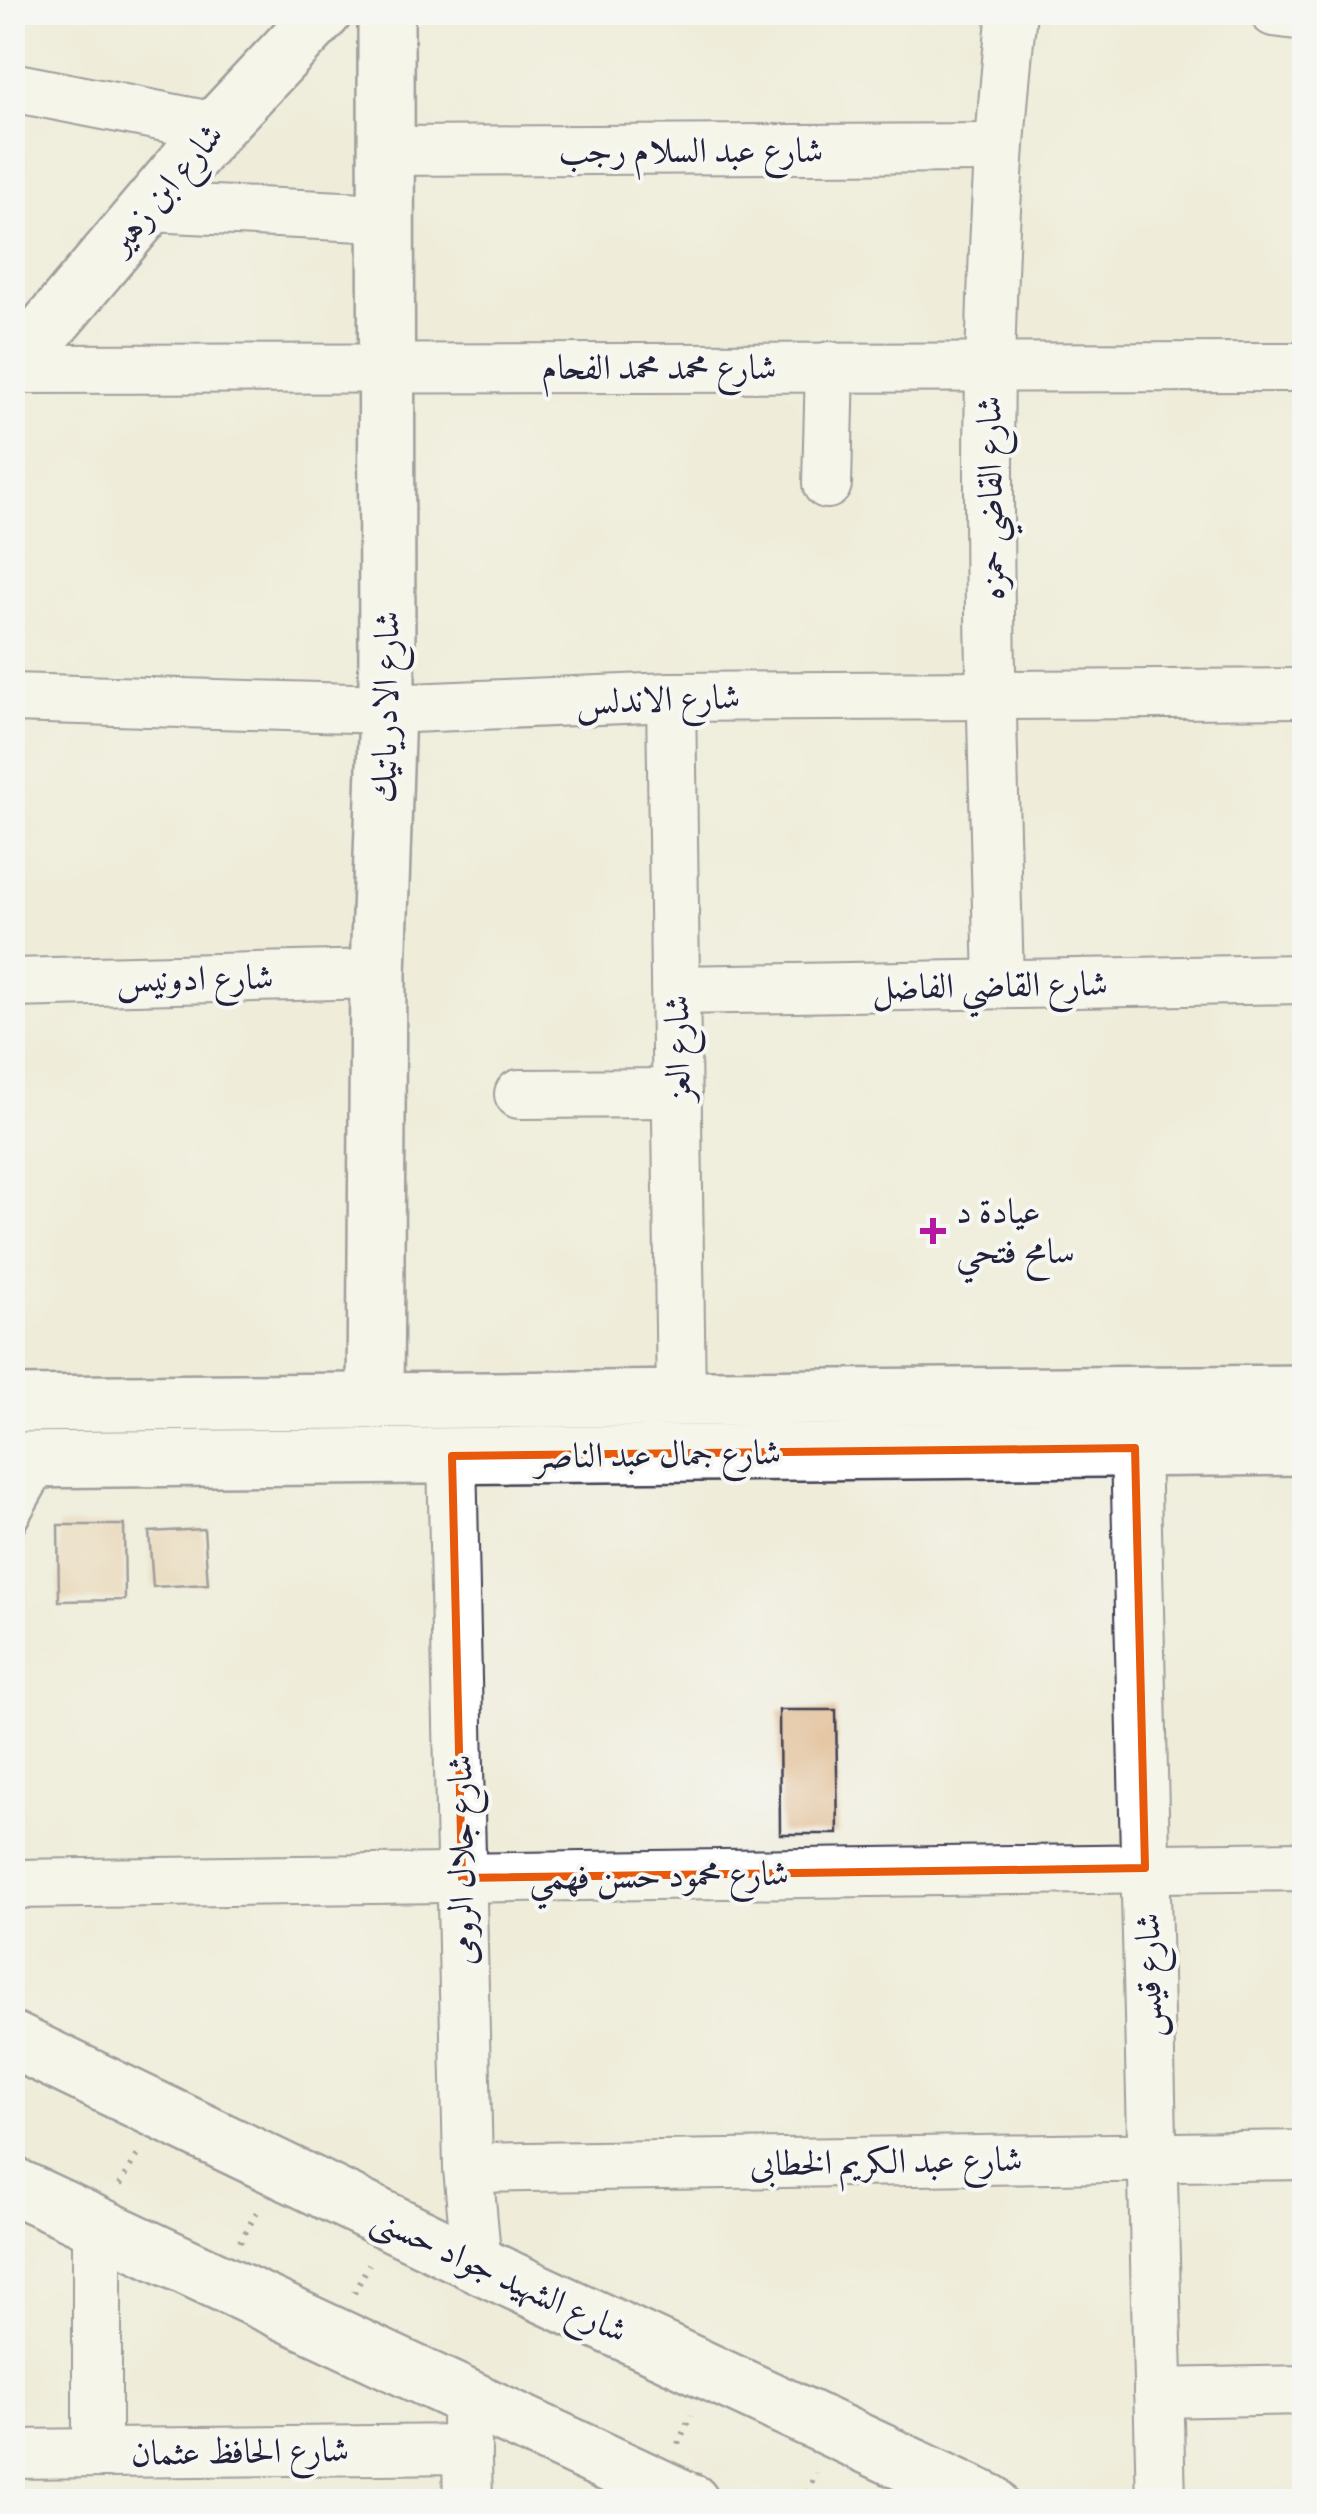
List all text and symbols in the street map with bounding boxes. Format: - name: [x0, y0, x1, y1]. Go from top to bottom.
- street label: شارع ابن زهير: [96, 114, 238, 269]
- street label: شارع عبد السلام رجب: [559, 129, 823, 181]
- street label: شارع محمد محمد الفحام: [541, 346, 777, 398]
- street label: شارع القاضي حمزه: [967, 395, 1025, 601]
- street label: شارع الادرياتيك: [362, 610, 416, 804]
- street label: شارع الاندلس: [575, 675, 741, 731]
- street label: شارع ادونيس: [116, 956, 274, 1008]
- street label: شارع القاضي الفاضل: [872, 962, 1108, 1020]
- street label: شارع العز: [655, 994, 707, 1105]
- place label: عيادة د سامح فتحي: [956, 1190, 1075, 1284]
- marker: عيادة د سامح فتحي: [920, 1218, 946, 1244]
- street label: شارع جمال عبد الناصر: [530, 1431, 782, 1485]
- street label: شارع جلال الرومى: [438, 1754, 492, 1966]
- street label: شارع محمود حسن فهمي: [529, 1852, 790, 1910]
- street label: شارع قيس: [1126, 1912, 1178, 2038]
- street label: شارع عبد الكريم الخطابى: [749, 2138, 1023, 2193]
- street label: شارع الشهيد جواد حسنى: [362, 2197, 634, 2359]
- street label: شارع الحافظ عثمان: [130, 2428, 350, 2482]

